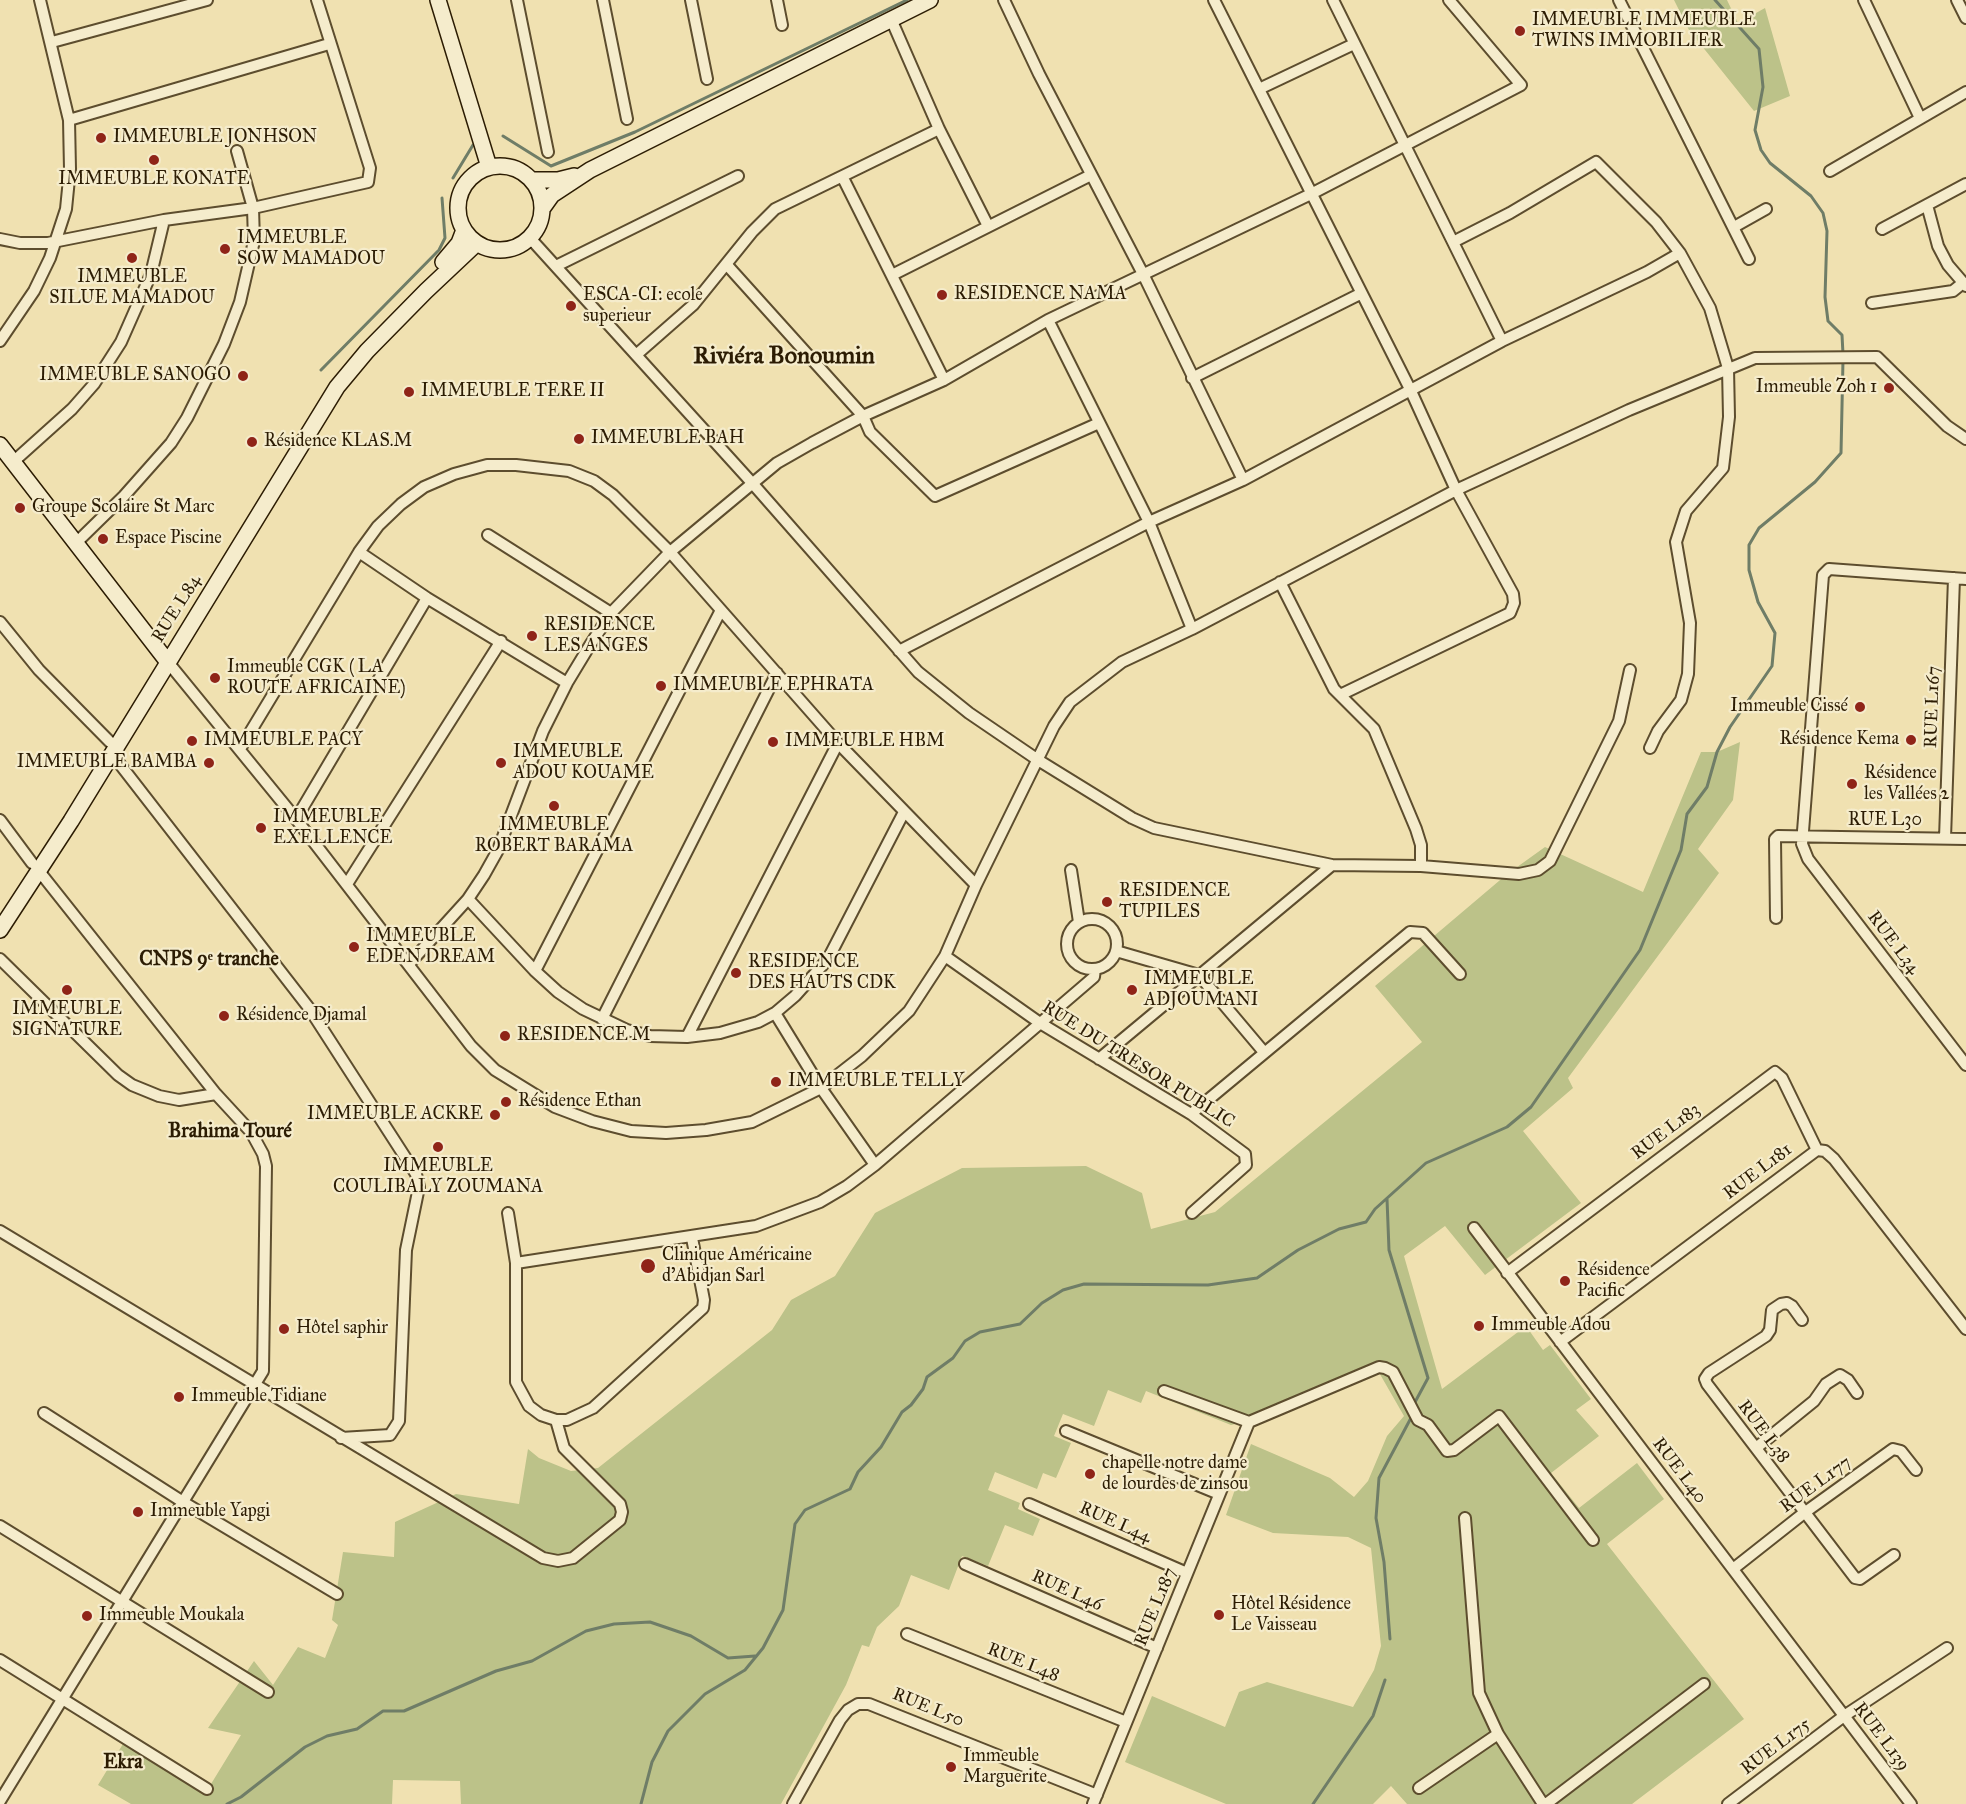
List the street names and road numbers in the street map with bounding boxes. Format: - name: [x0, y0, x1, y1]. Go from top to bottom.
- street label: RUE L84: [148, 571, 206, 647]
- street label: RUE L167: [1921, 666, 1945, 748]
- street label: RUE L30: [1848, 810, 1922, 832]
- street label: RUE L34: [1862, 907, 1924, 979]
- street label: RUE DU TRESOR PUBLIC: [1038, 997, 1238, 1133]
- street label: RUE L183: [1627, 1099, 1705, 1165]
- street label: RUE L181: [1720, 1139, 1796, 1205]
- street label: RUE L38: [1732, 1396, 1794, 1468]
- street label: RUE L40: [1647, 1434, 1711, 1508]
- street label: RUE L177: [1776, 1452, 1856, 1518]
- street label: RUE L44: [1076, 1498, 1154, 1548]
- street label: RUE L187: [1131, 1565, 1181, 1649]
- street label: RUE L46: [1028, 1566, 1106, 1616]
- street label: RUE L48: [984, 1639, 1062, 1687]
- street label: RUE L50: [889, 1684, 967, 1732]
- street label: RUE L139: [1848, 1698, 1914, 1776]
- street label: RUE L175: [1737, 1714, 1815, 1780]

